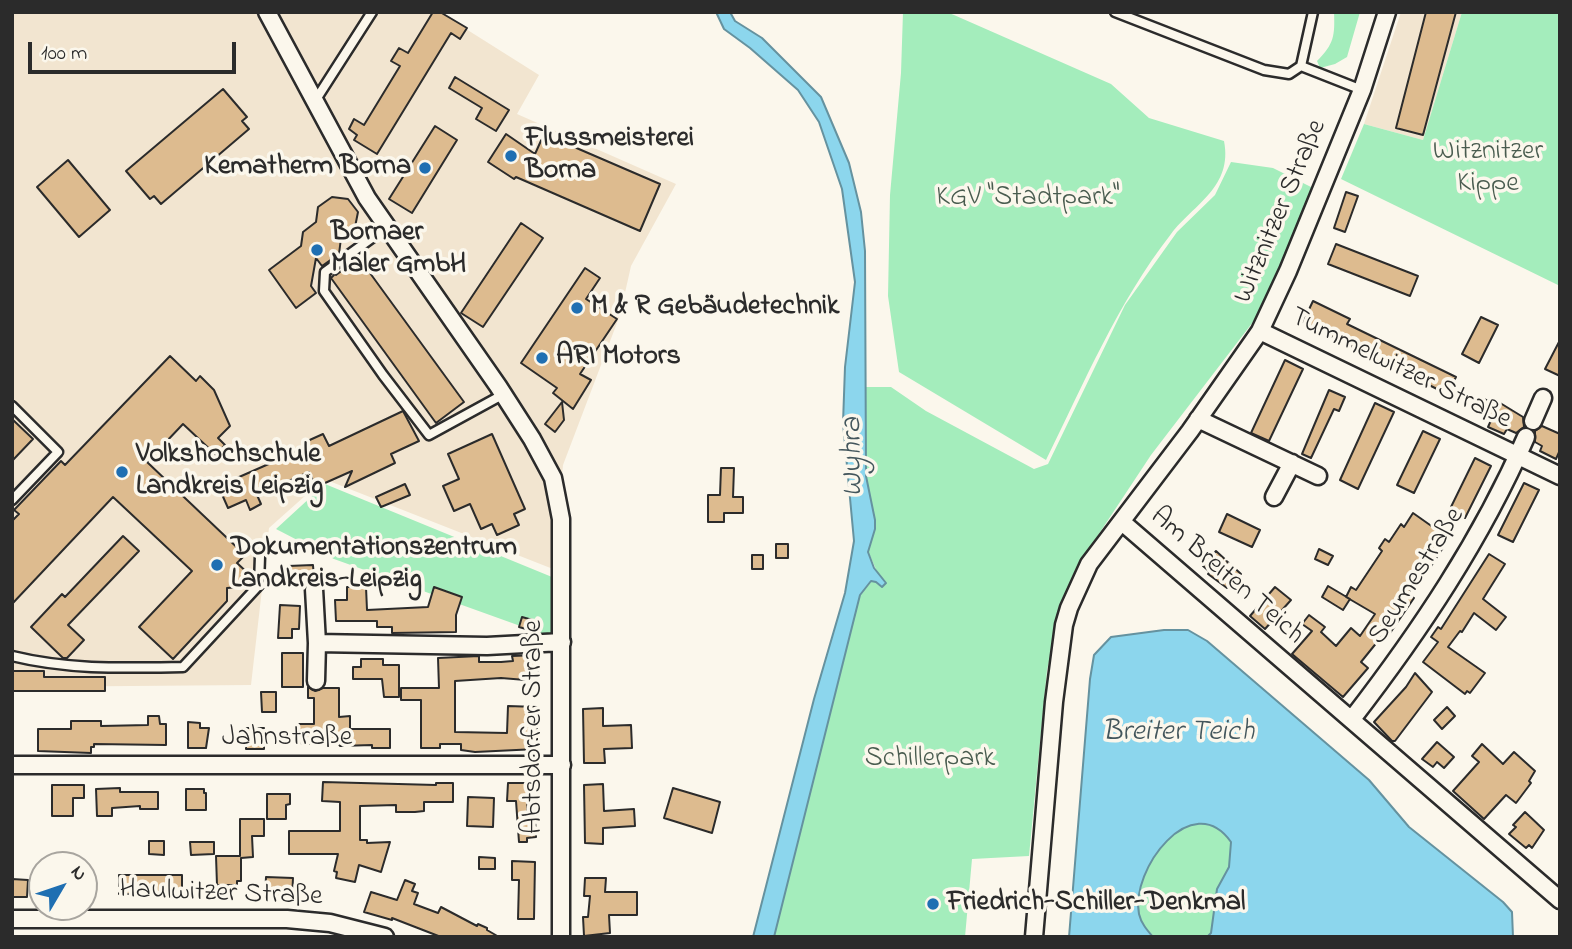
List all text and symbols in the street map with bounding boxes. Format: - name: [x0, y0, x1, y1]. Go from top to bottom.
- scale bar: [32, 28, 240, 72]
- text: 100 m: [41, 39, 87, 69]
- street label: Witznitzer Straße: [1228, 115, 1336, 309]
- place label: Flussmeisterei Borna: [525, 123, 694, 189]
- park label: Witznitzer Kippe: [1433, 136, 1543, 202]
- marker: Flussmeisterei Borna: [503, 148, 519, 164]
- place label: Kematherm Borna: [204, 151, 411, 185]
- marker: Kematherm Borna: [417, 160, 433, 176]
- park label: KGV "Stadtpark": [936, 182, 1120, 216]
- place label: Bornaer Maler GmbH: [331, 217, 466, 283]
- marker: Bornaer Maler GmbH: [309, 242, 325, 258]
- place label: M & R Gebäudetechnik: [591, 291, 839, 325]
- marker: M & R Gebäudetechnik: [569, 300, 585, 316]
- street label: Tummelwitzer Straße: [1284, 302, 1516, 438]
- place label: ARI Motors: [556, 341, 681, 375]
- marker: ARI Motors: [534, 350, 550, 366]
- water label: Wyhra: [836, 417, 874, 497]
- place label: Volkshochschule Landkreis Leipzig: [136, 439, 323, 505]
- marker: Volkshochschule Landkreis Leipzig: [114, 464, 130, 480]
- street label: Am Breiten Teich: [1142, 501, 1310, 653]
- street label: Seumestraße: [1363, 502, 1473, 652]
- place label: Dokumentationszentrum Landkreis-Leipzig: [231, 532, 517, 598]
- marker: Dokumentationszentrum Landkreis-Leipzig: [209, 557, 225, 573]
- street label: Abtsdorfer Straße: [518, 620, 552, 834]
- water label: Breiter Teich: [1102, 716, 1254, 752]
- street label: Jahnstraße: [222, 722, 352, 756]
- park label: Schillerpark: [865, 743, 995, 777]
- north arrow: [28, 851, 98, 921]
- text: N: [64, 860, 93, 887]
- street label: Haulwitzer Straße: [119, 875, 323, 915]
- place label: Friedrich-Schiller-Denkmal: [947, 887, 1245, 921]
- marker: Friedrich-Schiller-Denkmal: [925, 896, 941, 912]

